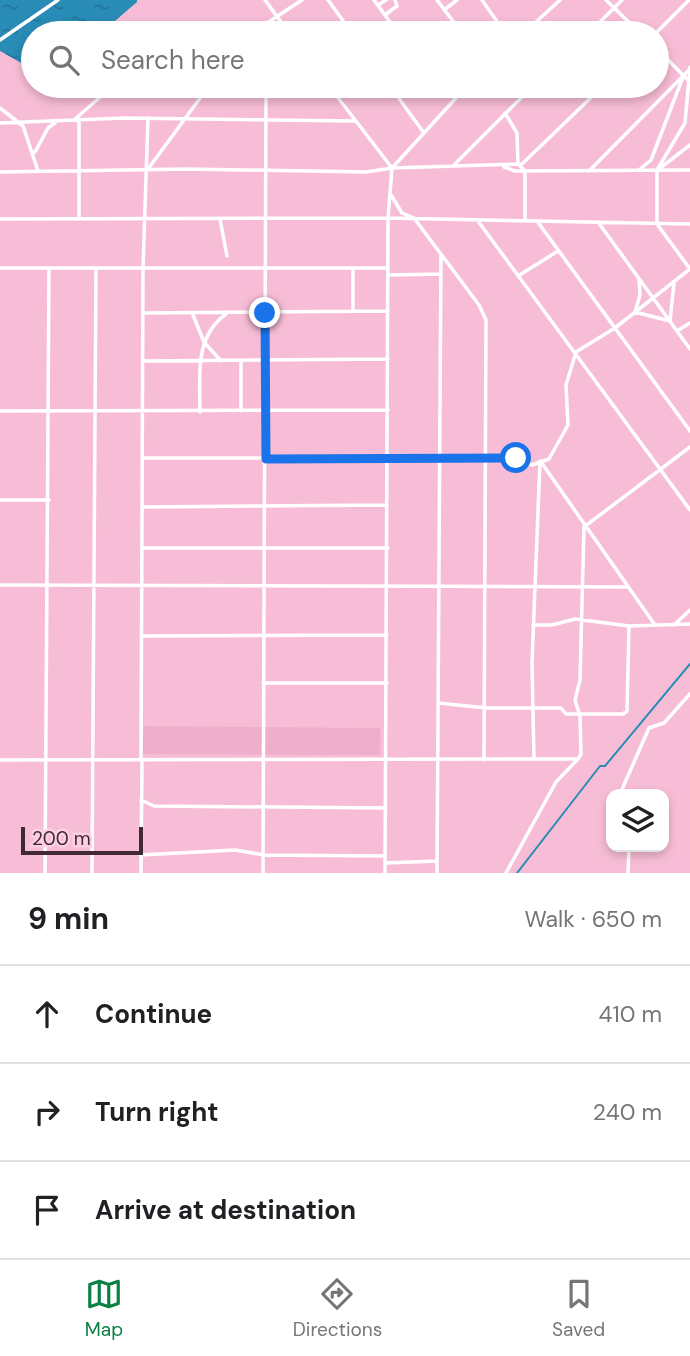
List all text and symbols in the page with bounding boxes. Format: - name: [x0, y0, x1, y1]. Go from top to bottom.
- search box: [21, 21, 669, 98]
- icon: search: [45, 41, 83, 79]
- text: Search here: [101, 43, 244, 77]
- route end: [249, 297, 280, 328]
- route start: [500, 442, 531, 473]
- map controls: [606, 789, 669, 852]
- button: layers: [606, 789, 669, 852]
- scale bar: [21, 824, 144, 856]
- text: 200 m: [32, 826, 91, 851]
- text: 9 min: [28, 899, 109, 938]
- text: Walk · 650 m: [524, 904, 662, 934]
- icon: ahead: [28, 995, 66, 1033]
- text: Continue: [95, 997, 212, 1031]
- text: 410 m: [599, 999, 662, 1029]
- icon: right: [28, 1093, 66, 1131]
- text: Turn right: [95, 1095, 219, 1129]
- text: 240 m: [593, 1097, 662, 1127]
- icon: arrive: [28, 1191, 66, 1229]
- text: Arrive at destination: [95, 1193, 356, 1227]
- tab: Map: [85, 1275, 123, 1342]
- tab: Directions: [293, 1275, 382, 1342]
- tab: Saved: [552, 1275, 605, 1342]

